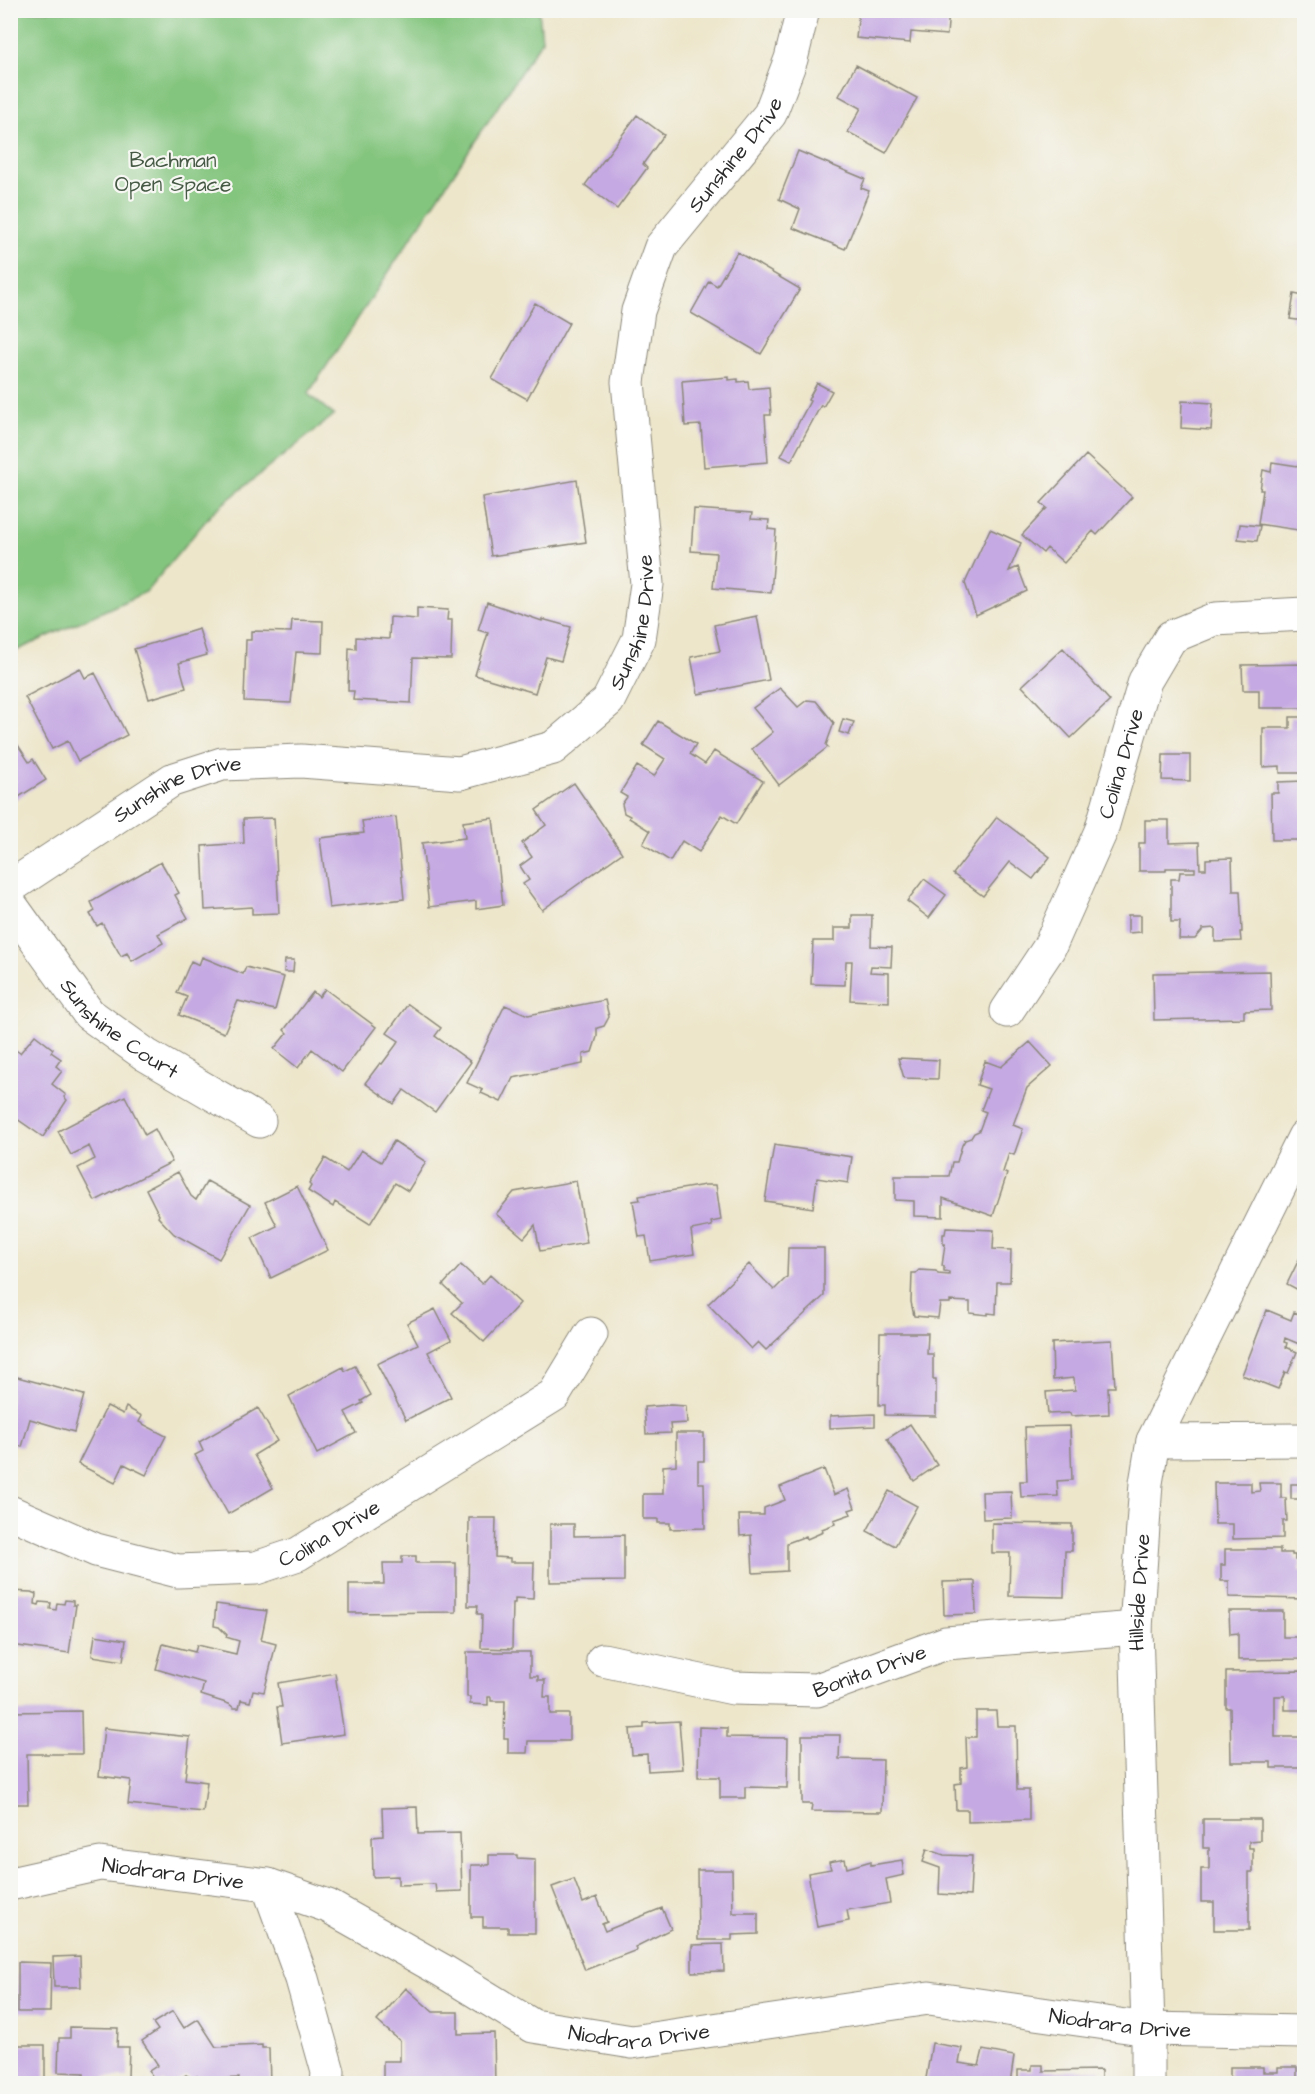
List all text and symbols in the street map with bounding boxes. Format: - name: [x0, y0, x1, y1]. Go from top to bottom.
- street label: Sunshine Drive: [681, 93, 789, 218]
- park label: Bachman Open Space: [115, 146, 231, 200]
- street label: Sunshine Drive: [601, 554, 662, 695]
- street label: Colina Drive: [1091, 705, 1151, 822]
- street label: Sunshine Drive: [107, 749, 242, 830]
- street label: Sunshine Court: [53, 972, 185, 1086]
- street label: Colina Drive: [275, 1492, 385, 1574]
- street label: Hillside Drive: [1122, 1533, 1157, 1651]
- street label: Bonita Drive: [809, 1637, 930, 1705]
- street label: Niodrara Drive: [101, 1850, 246, 1896]
- street label: Niodrara Drive: [1047, 2001, 1191, 2044]
- street label: Niodrara Drive: [566, 2016, 712, 2057]

